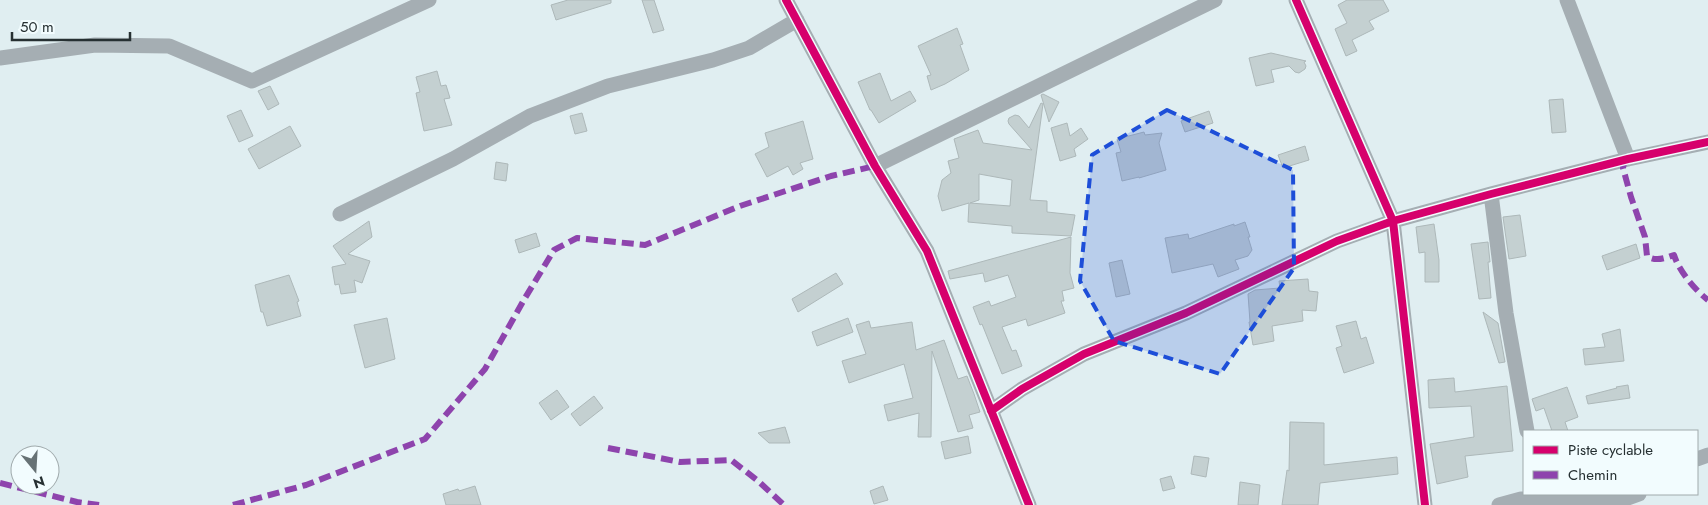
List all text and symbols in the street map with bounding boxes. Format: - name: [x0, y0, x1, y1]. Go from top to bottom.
- scale bar: [12, 10, 130, 42]
- text: 50 m: [20, 16, 54, 38]
- legend: [1523, 430, 1698, 495]
- text: Piste cyclable: [1568, 439, 1653, 461]
- north arrow: [10, 445, 60, 495]
- text: Chemin: [1568, 464, 1617, 486]
- text: N: [31, 471, 47, 494]

